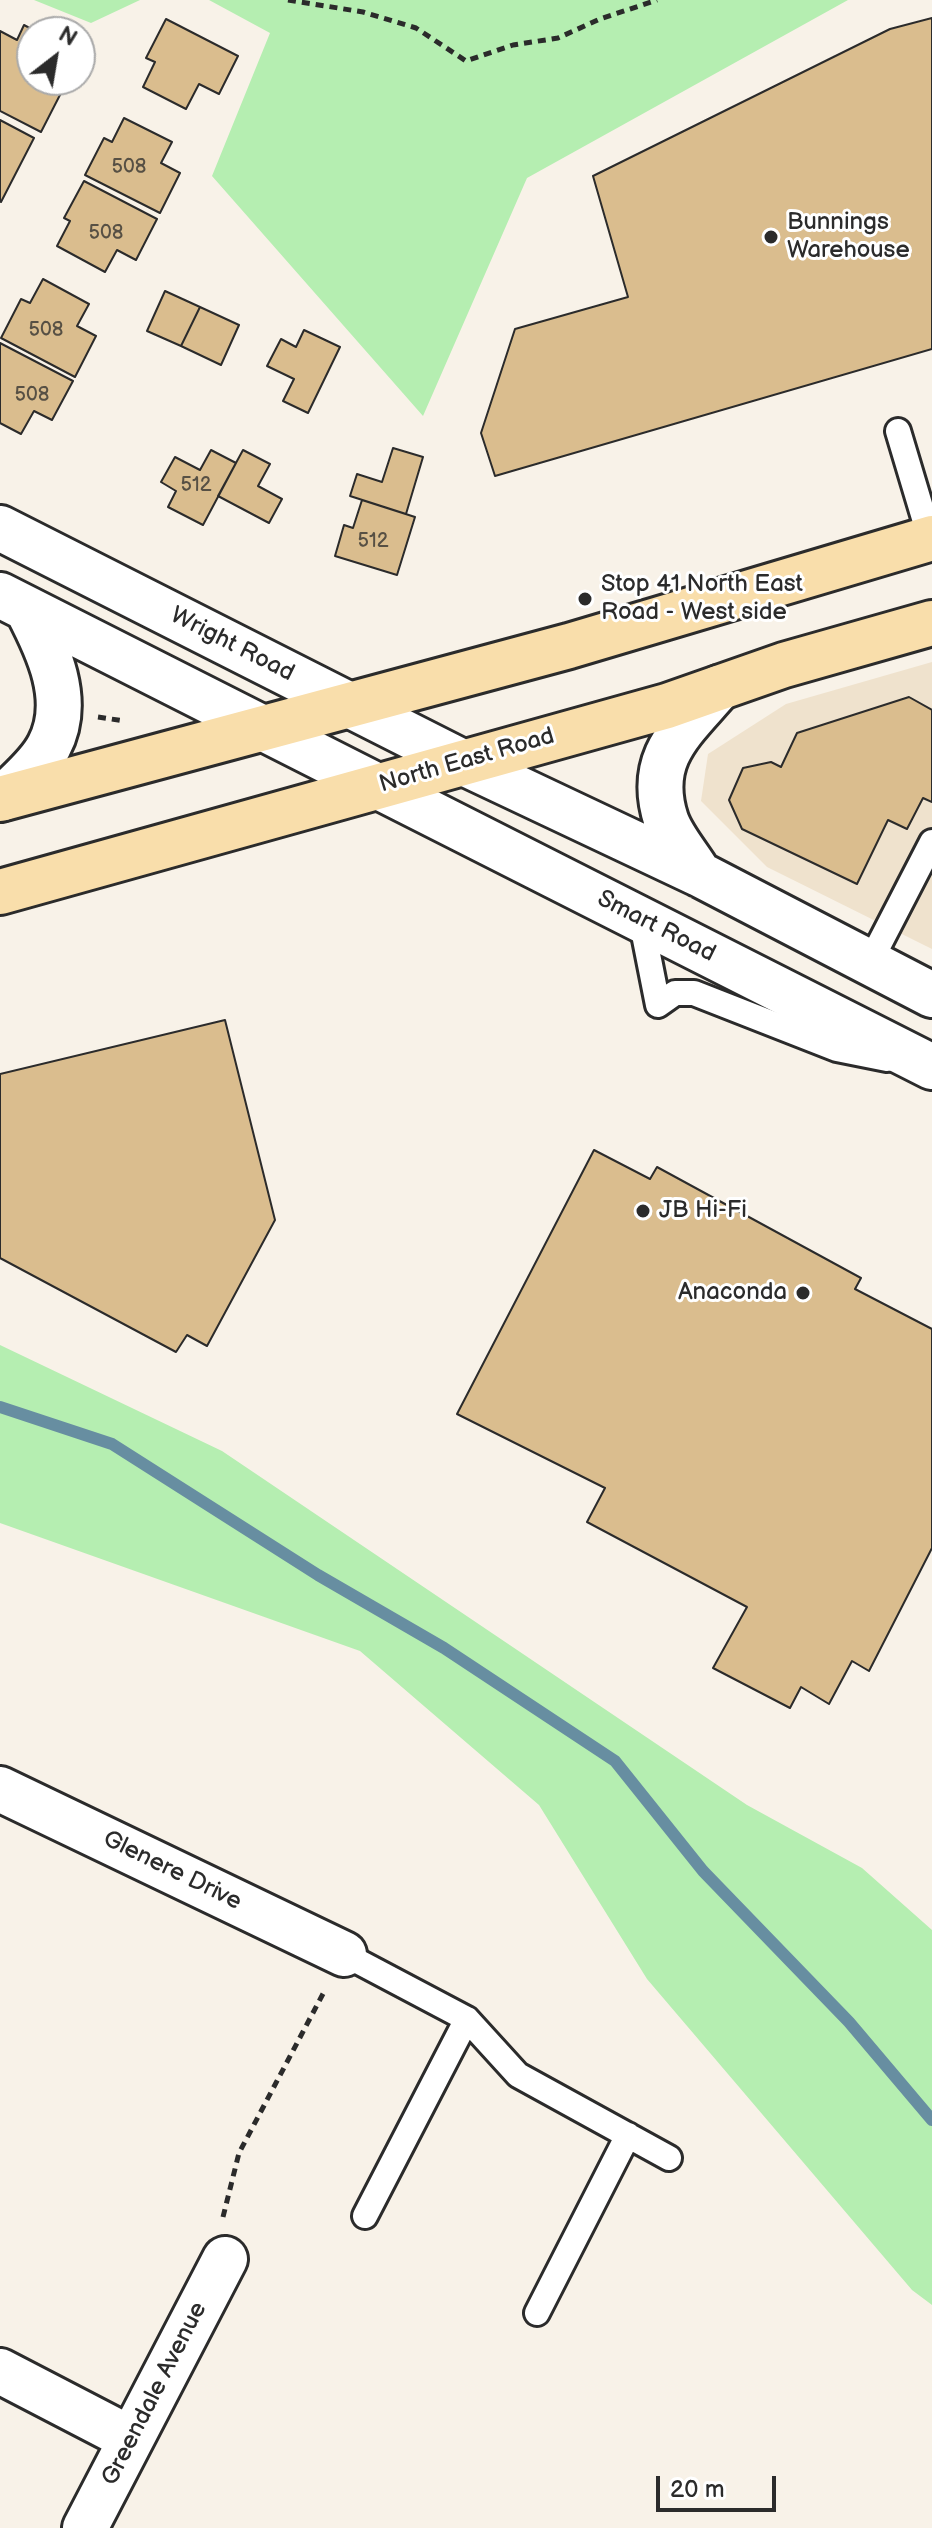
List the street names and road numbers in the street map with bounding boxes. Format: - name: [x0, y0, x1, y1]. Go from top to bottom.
- street label: Wright Road: [165, 601, 299, 689]
- street label: North East Road: [376, 722, 558, 800]
- street label: Smart Road: [592, 885, 720, 969]
- street label: Glenere Drive: [98, 1825, 246, 1917]
- street label: Greendale Avenue: [96, 2297, 214, 2491]

